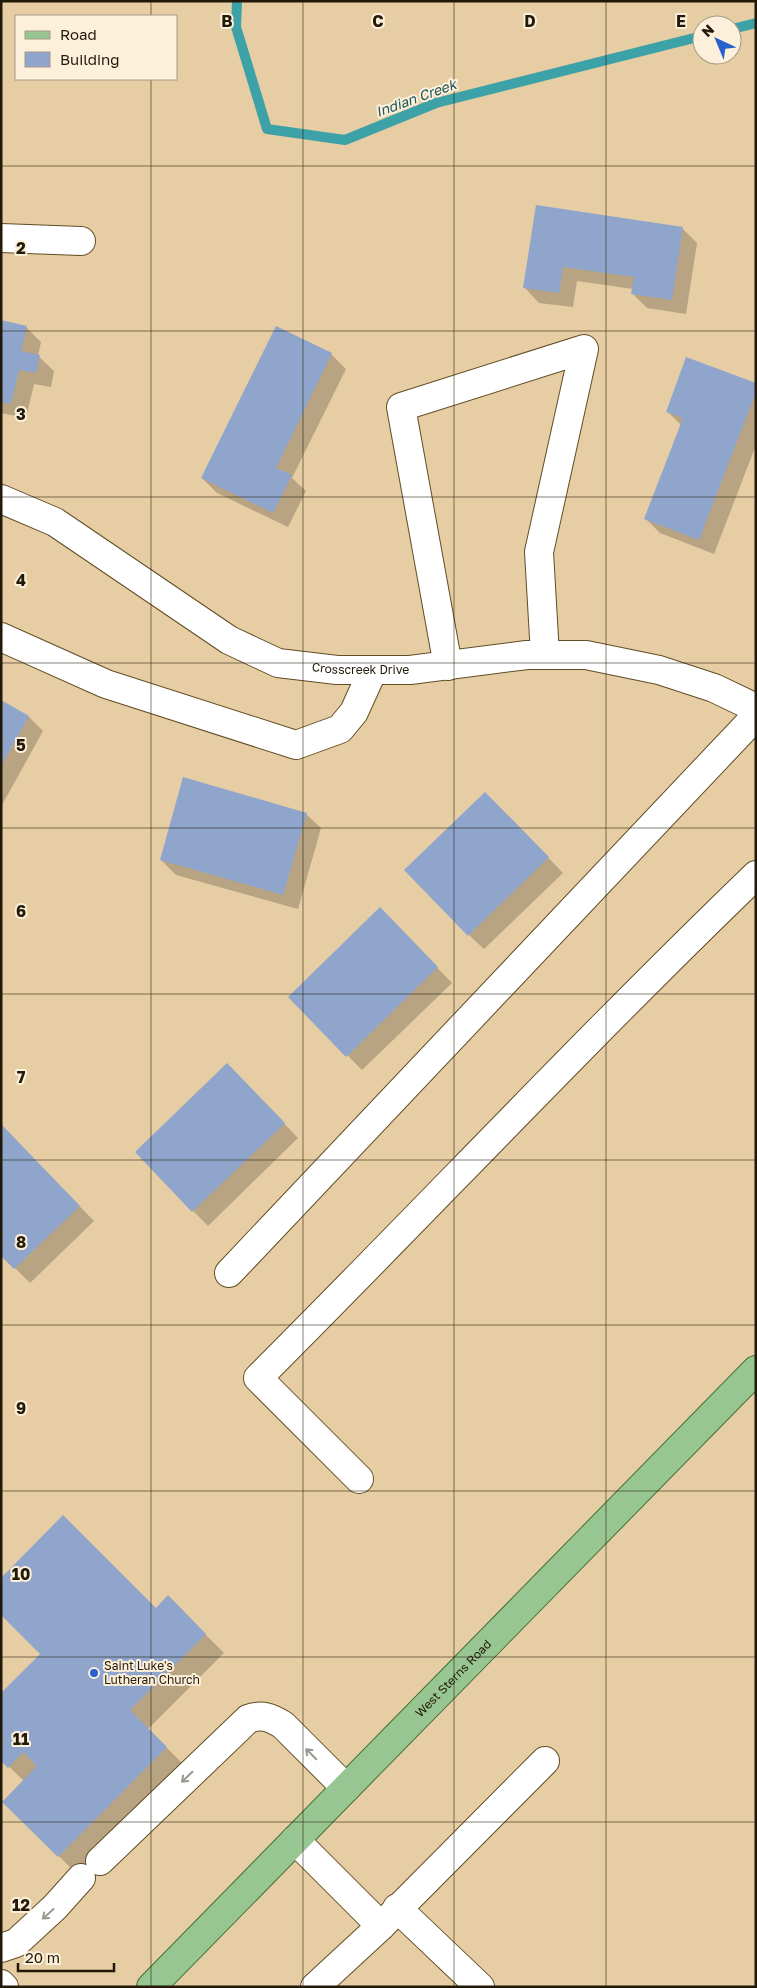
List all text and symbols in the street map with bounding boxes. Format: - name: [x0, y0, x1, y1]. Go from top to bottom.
- text: B: [221, 11, 233, 31]
- text: C: [372, 11, 384, 31]
- text: D: [524, 11, 536, 31]
- text: E: [676, 11, 686, 31]
- legend: [15, 15, 178, 80]
- north arrow: [692, 15, 742, 65]
- text: N: [698, 20, 717, 40]
- text: Road: [60, 25, 97, 43]
- text: Building: [60, 50, 120, 68]
- water label: Indian Creek: [373, 74, 460, 120]
- text: 2: [16, 238, 26, 258]
- text: 3: [16, 404, 26, 424]
- text: 4: [16, 570, 26, 590]
- street label: Crosscreek Drive: [311, 659, 409, 677]
- text: 5: [16, 735, 26, 755]
- text: 6: [16, 901, 26, 921]
- text: 7: [17, 1067, 26, 1087]
- text: 8: [16, 1232, 26, 1252]
- text: 9: [16, 1398, 26, 1418]
- text: 10: [12, 1564, 30, 1584]
- street label: West Sterns Road: [412, 1636, 494, 1720]
- place label: Saint Luke's Lutheran Church: [104, 1658, 200, 1687]
- marker: Saint Luke's Lutheran Church: [88, 1667, 100, 1679]
- text: 11: [13, 1729, 29, 1749]
- one-way arrow: [306, 1748, 318, 1760]
- one-way arrow: [181, 1771, 194, 1783]
- text: 12: [12, 1895, 30, 1915]
- one-way arrow: [41, 1908, 54, 1919]
- scale bar: [18, 1940, 114, 1972]
- text: 20 m: [25, 1948, 60, 1966]

